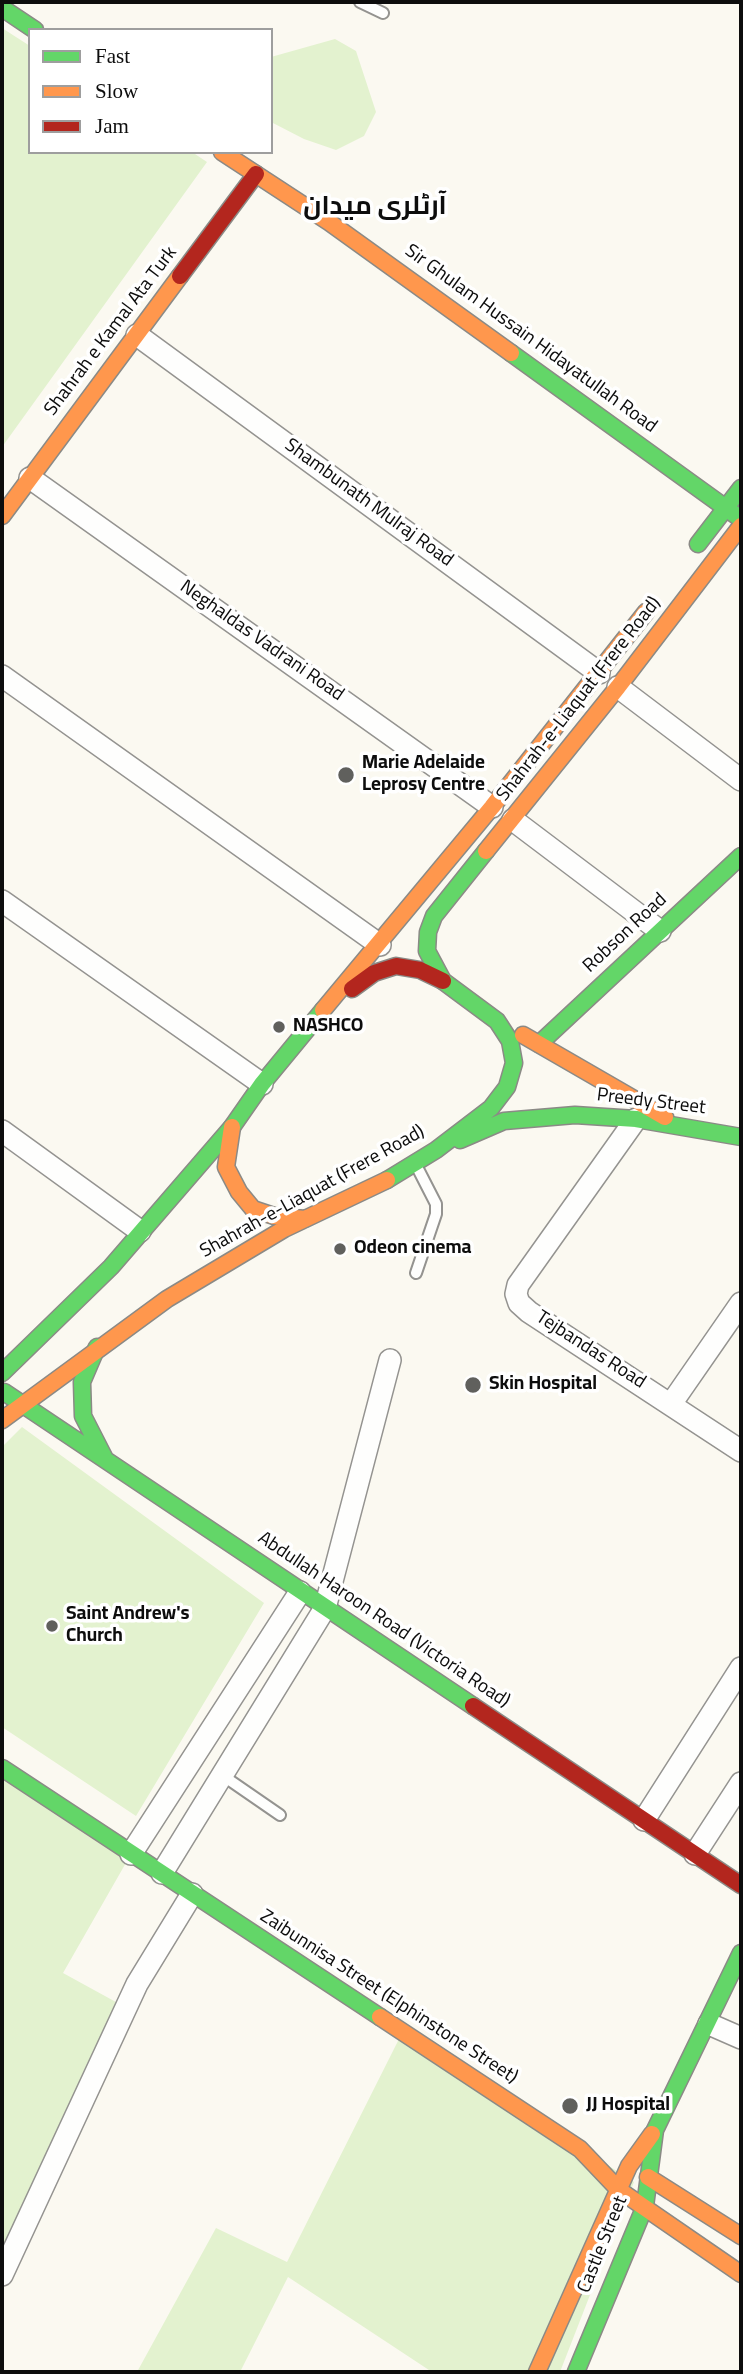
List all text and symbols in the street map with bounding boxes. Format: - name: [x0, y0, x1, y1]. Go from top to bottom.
- legend: [28, 28, 273, 154]
- text: Fast: [95, 44, 130, 68]
- text: Slow: [95, 79, 138, 103]
- text: Jam: [95, 114, 129, 138]
- district label: آرٹلری میدان: [303, 193, 447, 225]
- street label: Sir Ghulam Hussain Hidayatullah Road: [400, 241, 660, 439]
- street label: Shahrah e Kamal Ata Turk: [41, 243, 183, 421]
- street label: Shambunath Mulraj Road: [279, 435, 457, 573]
- street label: Neghaldas Vadrani Road: [175, 577, 347, 707]
- street label: Shahrah-e-Liaquat (Frere Road): [493, 593, 667, 807]
- place label: Marie Adelaide Leprosy Centre: [362, 753, 485, 797]
- marker: Marie Adelaide Leprosy Centre: [336, 765, 356, 785]
- street label: Robson Road: [579, 889, 673, 979]
- place label: NASHCO: [293, 1016, 363, 1038]
- marker: NASHCO: [271, 1019, 287, 1035]
- street label: Preedy Street: [595, 1085, 707, 1121]
- street label: Shahrah-e-Liaquat (Frere Road): [197, 1122, 429, 1264]
- place label: Odeon cinema: [354, 1238, 471, 1260]
- marker: Odeon cinema: [332, 1241, 348, 1257]
- street label: Tejbandas Road: [531, 1307, 649, 1395]
- place label: Skin Hospital: [489, 1374, 597, 1396]
- marker: Skin Hospital: [463, 1375, 483, 1395]
- street label: Abdullah Haroon Road (Victoria Road): [253, 1528, 513, 1714]
- place label: Saint Andrew's Church: [66, 1604, 189, 1648]
- marker: Saint Andrew's Church: [44, 1618, 60, 1634]
- street label: Zaibunnisa Street (Elphinstone Street): [255, 1906, 521, 2090]
- place label: JJ Hospital: [586, 2095, 670, 2117]
- marker: JJ Hospital: [560, 2096, 580, 2116]
- street label: Castle Street: [574, 2193, 634, 2297]

